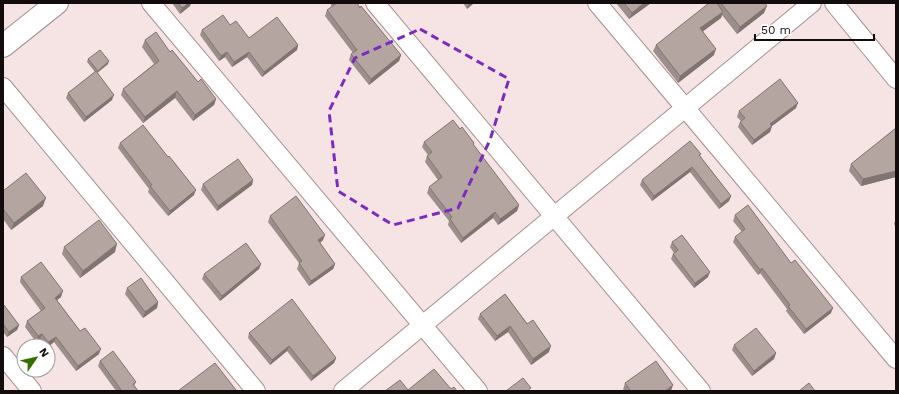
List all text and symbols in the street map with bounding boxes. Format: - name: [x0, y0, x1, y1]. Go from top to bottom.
- scale bar: [755, 16, 874, 42]
- text: 50 m: [761, 23, 791, 37]
- north arrow: [16, 338, 56, 378]
- text: N: [36, 346, 52, 360]

